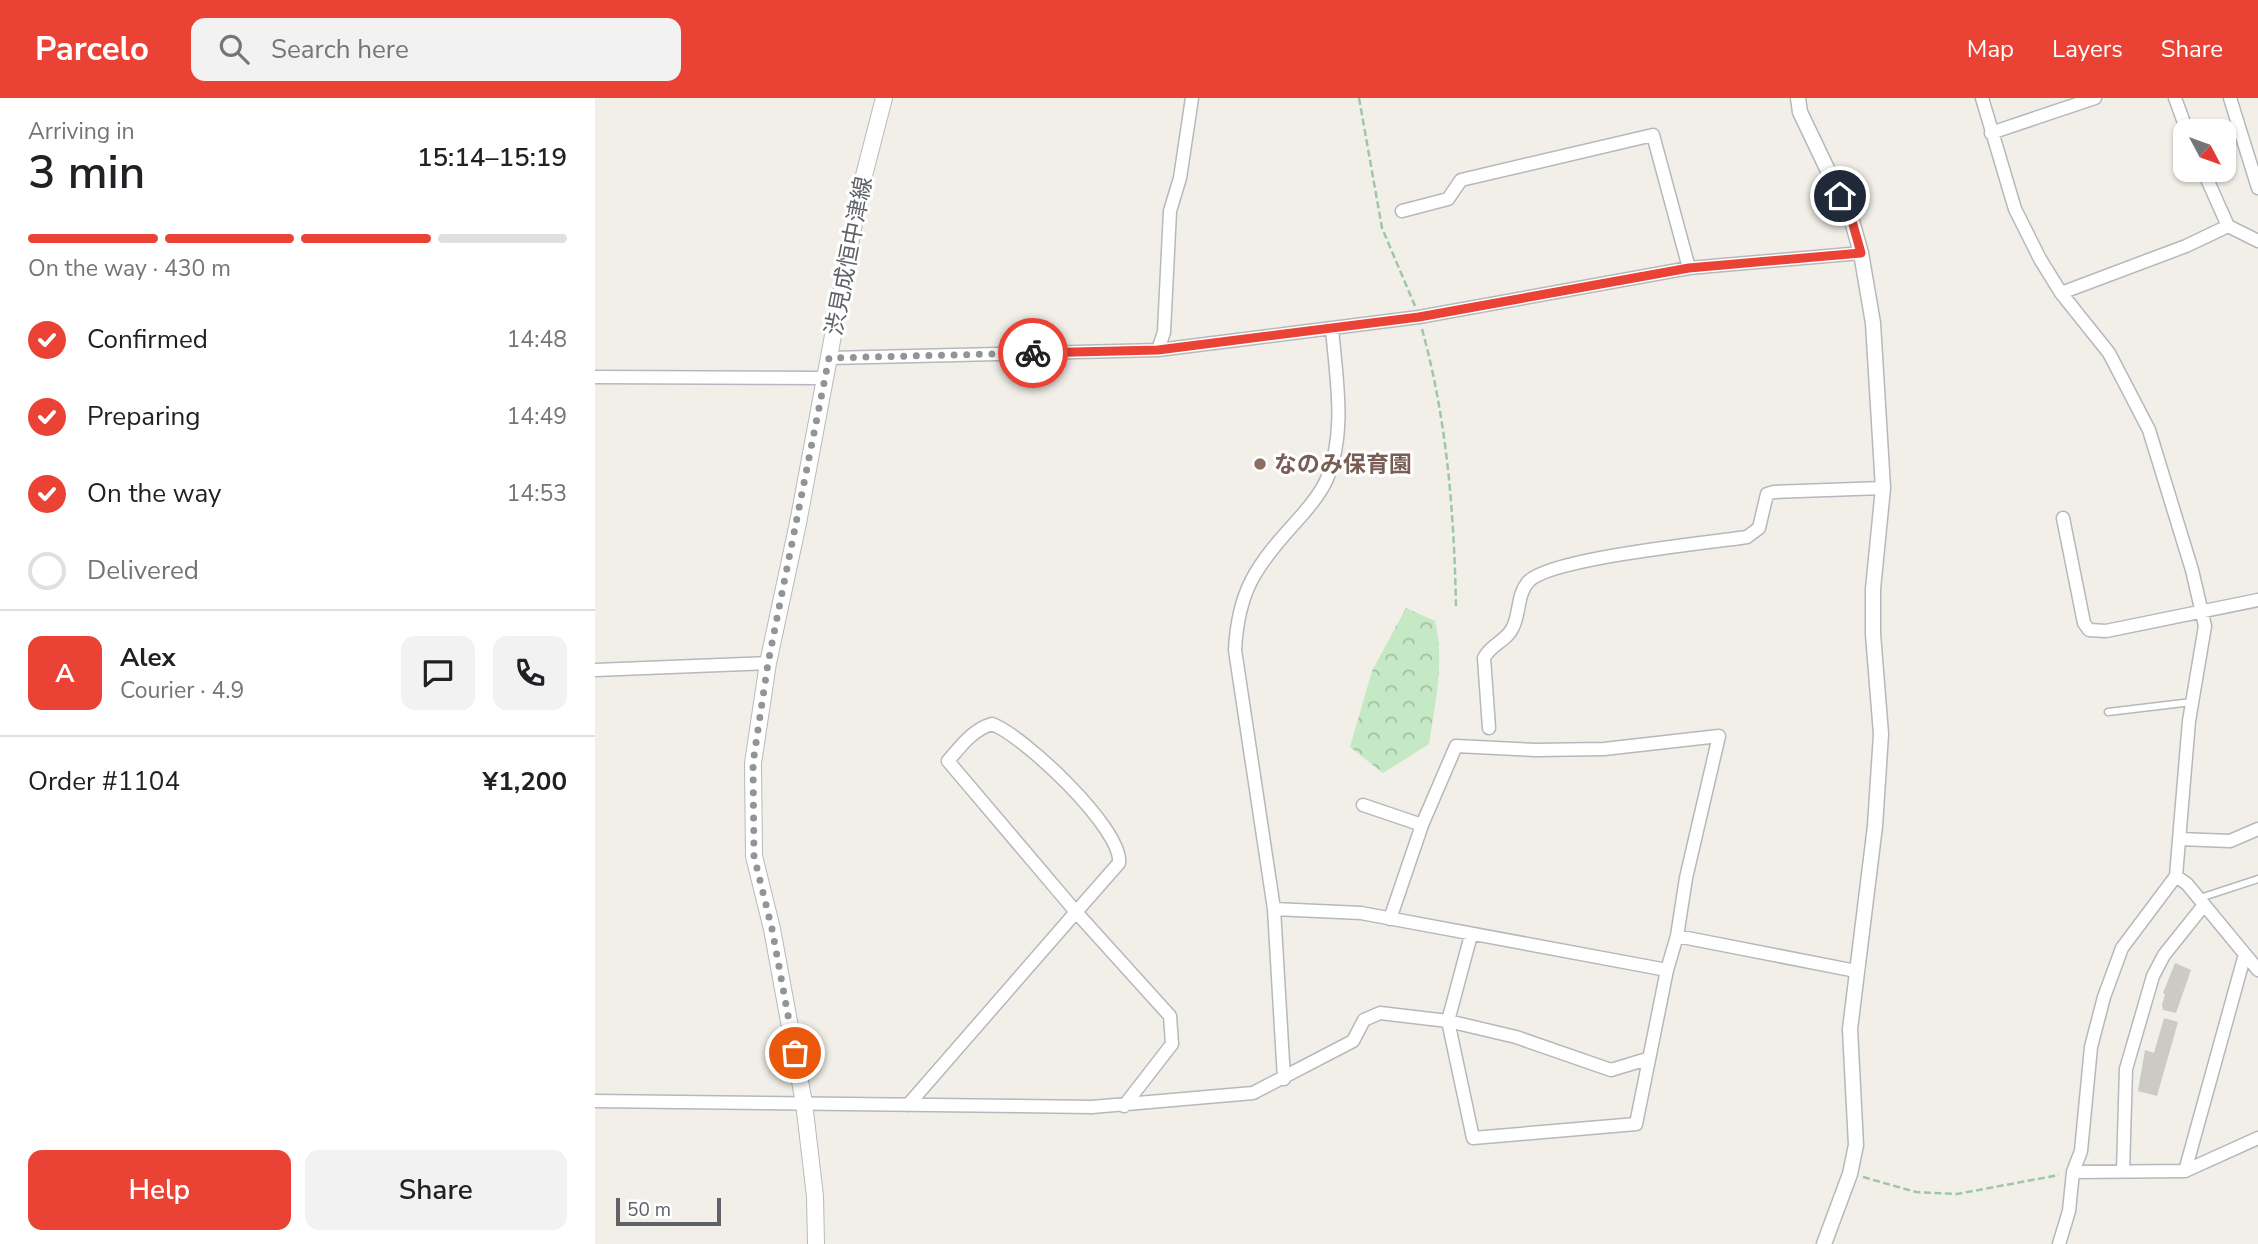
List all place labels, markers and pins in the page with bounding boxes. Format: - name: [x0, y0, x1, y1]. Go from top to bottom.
- pin: [1810, 166, 1870, 226]
- place label: なのみ保育園: [1274, 449, 1412, 480]
- marker: なのみ保育園: [1252, 456, 1268, 472]
- pin: [765, 1023, 825, 1083]

